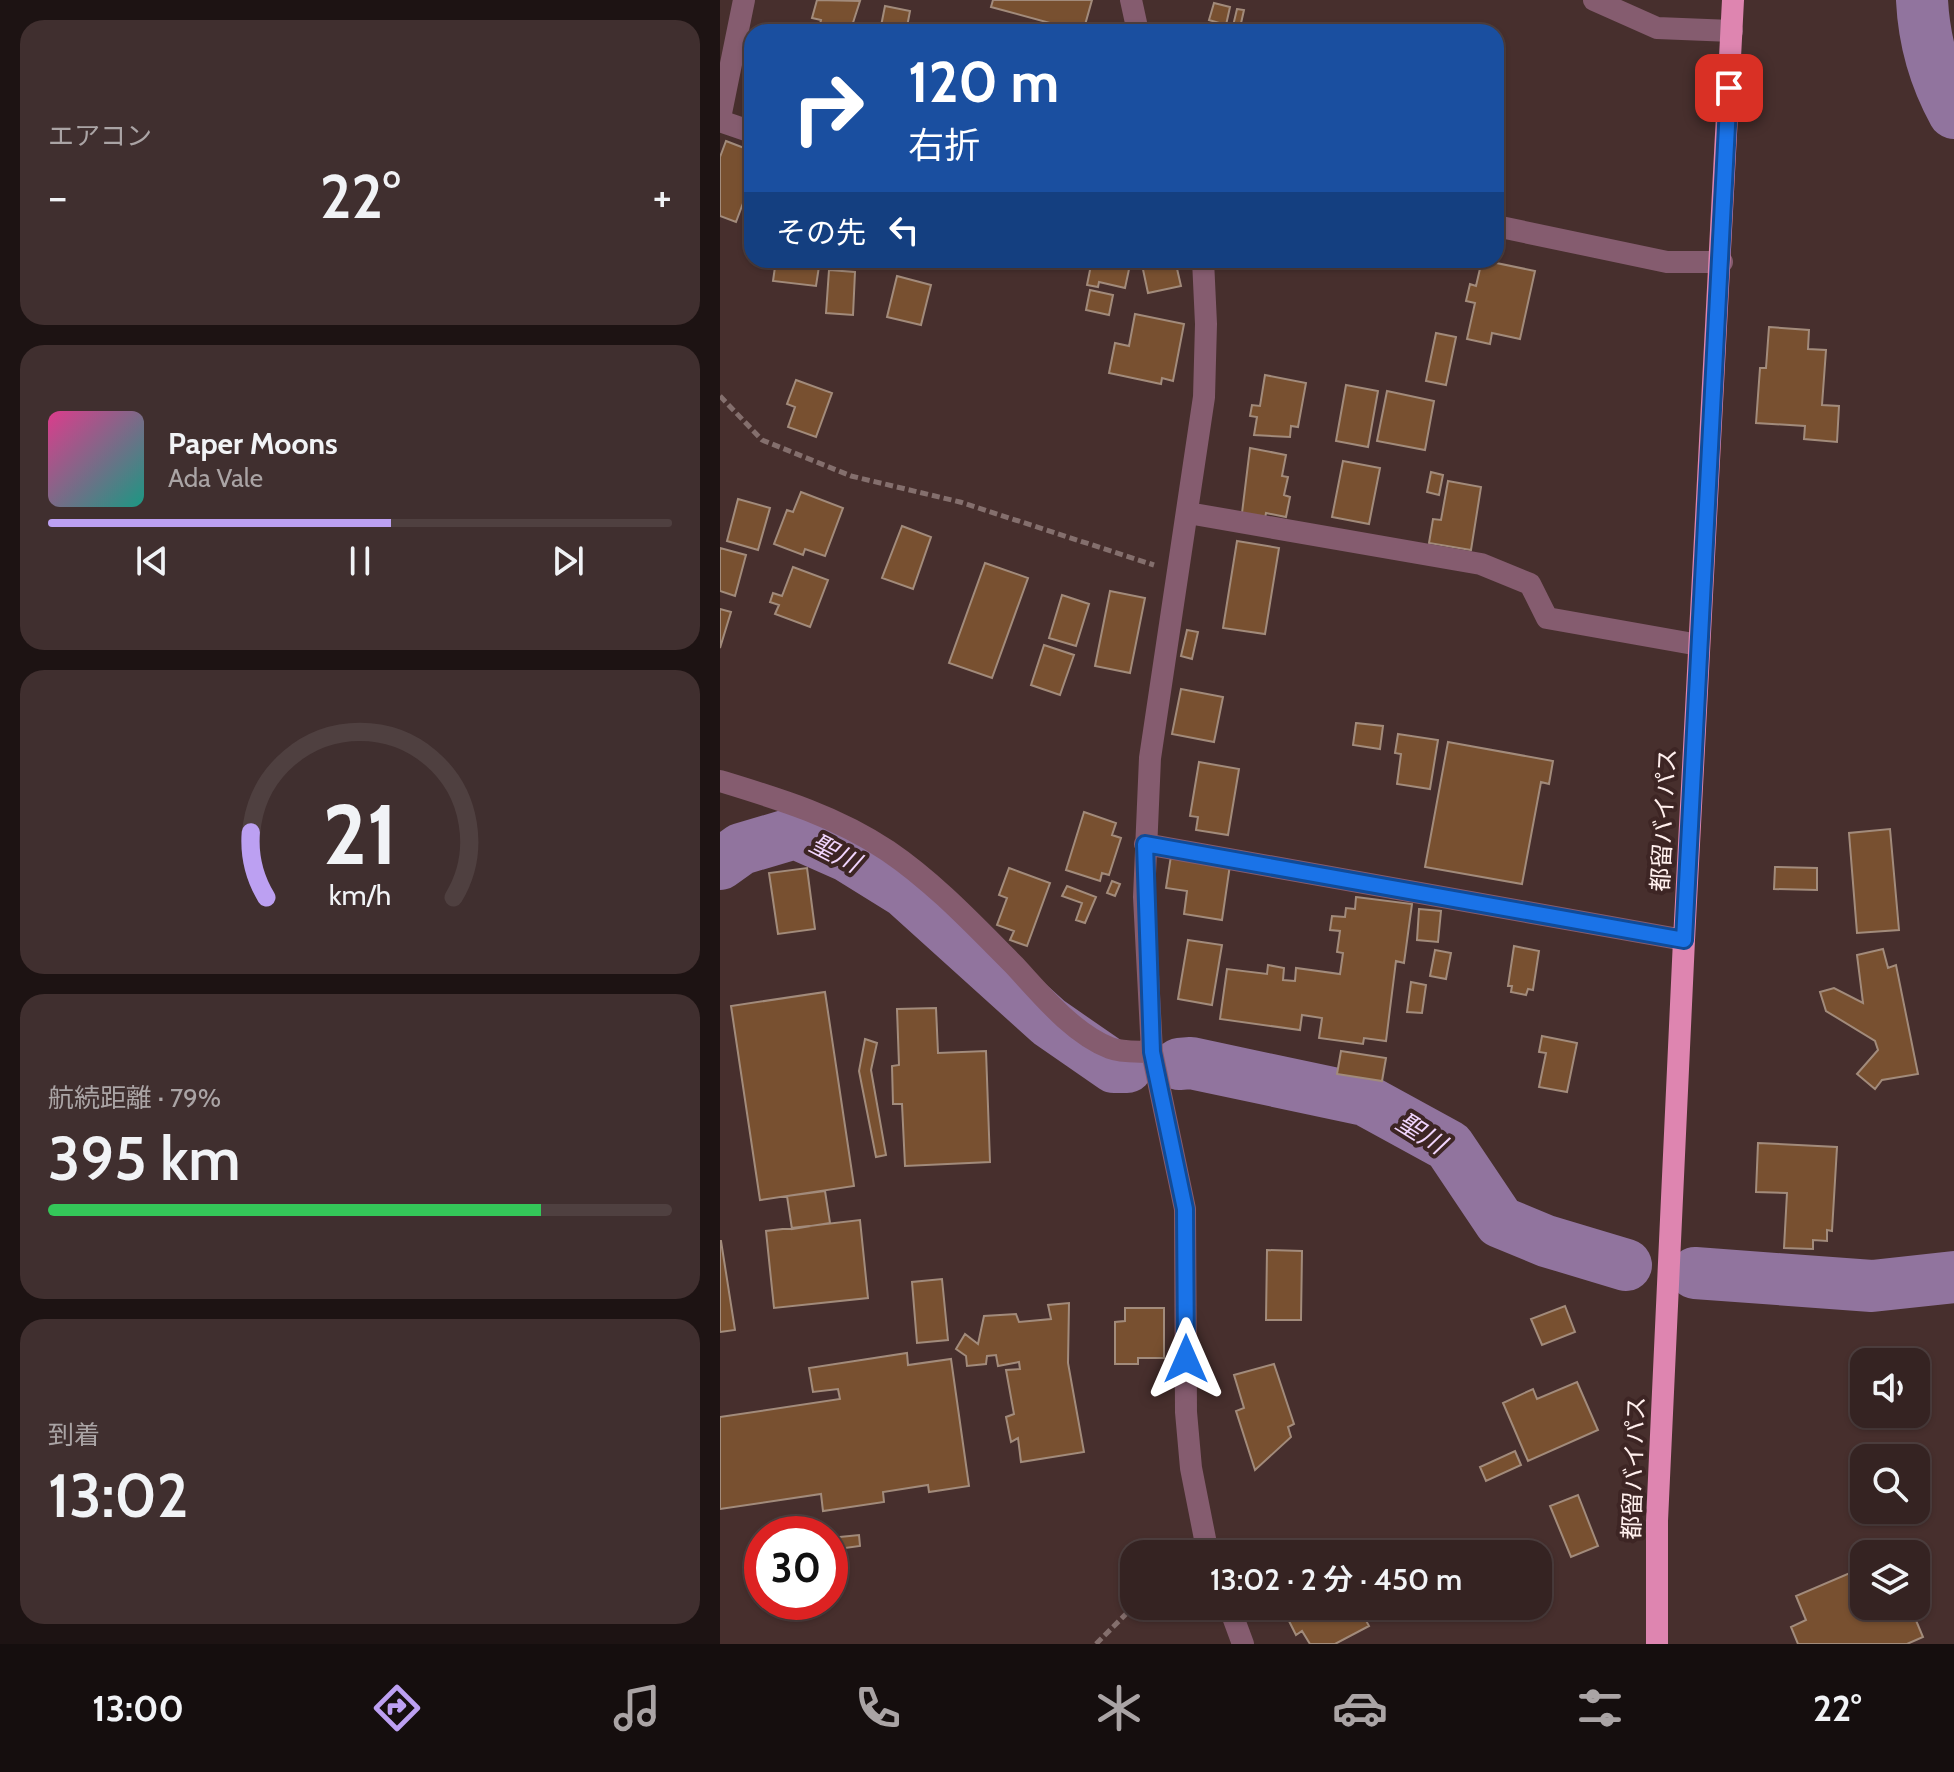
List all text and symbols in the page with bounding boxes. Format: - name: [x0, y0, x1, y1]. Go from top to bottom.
- text: 120 m: [908, 48, 1059, 116]
- pin: [1695, 54, 1763, 122]
- icon: right: [776, 56, 880, 160]
- icon: arrive: [1707, 66, 1751, 110]
- text: エアコン: [48, 120, 152, 152]
- text: 右折: [908, 123, 980, 167]
- text: 22°: [320, 160, 400, 233]
- text: −: [48, 170, 67, 223]
- text: +: [653, 170, 672, 223]
- icon: left: [882, 208, 926, 252]
- text: その先: [776, 214, 866, 251]
- text: Paper Moons: [168, 425, 338, 462]
- text: Ada Vale: [168, 462, 263, 494]
- icon: previous: [130, 539, 174, 583]
- icon: pause: [338, 539, 382, 583]
- icon: next: [546, 539, 590, 583]
- street label: 都留バイパス: [1645, 748, 1682, 892]
- text: 21: [323, 784, 397, 885]
- water label: 聖川: [805, 827, 868, 880]
- text: km/h: [329, 877, 391, 912]
- text: 航続距離 · 79%: [48, 1082, 221, 1114]
- water label: 聖川: [1390, 1106, 1454, 1162]
- text: 395 km: [48, 1122, 241, 1195]
- position arrow: [1144, 1317, 1228, 1401]
- map controls: [1850, 1348, 1930, 1620]
- button: sound: [1850, 1348, 1930, 1428]
- street label: 都留バイパス: [1617, 1396, 1650, 1540]
- text: 到着: [48, 1419, 100, 1451]
- button: search: [1850, 1444, 1930, 1524]
- text: 13:02: [48, 1459, 188, 1532]
- speed limit sign: 30: [744, 1516, 848, 1620]
- button: layers: [1850, 1540, 1930, 1620]
- text: 13:02 · 2 分 · 450 m: [1210, 1561, 1462, 1598]
- icon: directions: [369, 1680, 425, 1736]
- icon: music: [609, 1680, 665, 1736]
- icon: phone: [850, 1680, 906, 1736]
- icon: climate: [1091, 1680, 1147, 1736]
- icon: car: [1332, 1680, 1388, 1736]
- icon: filters: [1572, 1680, 1628, 1736]
- text: 13:00: [92, 1686, 184, 1730]
- text: 22°: [1813, 1686, 1862, 1730]

